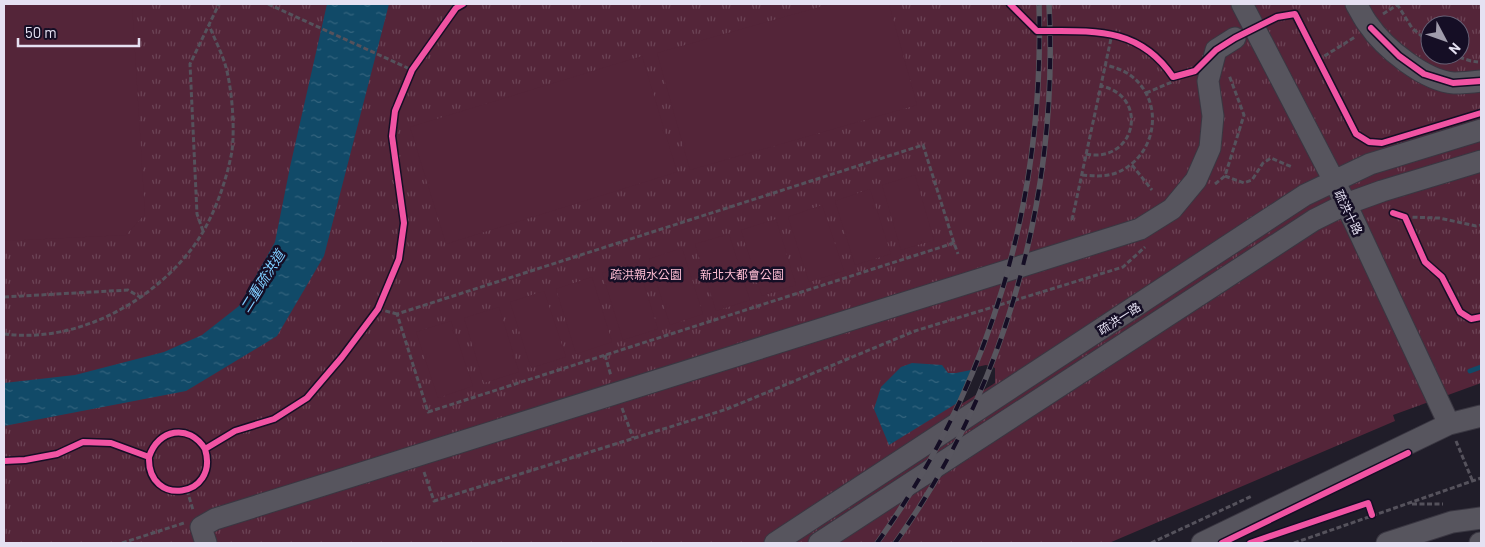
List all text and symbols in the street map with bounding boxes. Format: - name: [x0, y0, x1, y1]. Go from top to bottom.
- scale bar: [18, 15, 139, 47]
- north arrow: [1420, 15, 1470, 65]
- text: 50 m: [25, 23, 57, 41]
- text: N: [1446, 40, 1465, 58]
- street label: 疏洪十路: [1332, 187, 1366, 237]
- water label: 二重疏洪道: [236, 245, 289, 315]
- park label: 疏洪親水公園: [610, 267, 682, 281]
- park label: 新北大都會公園: [700, 267, 784, 281]
- street label: 疏洪一路: [1095, 299, 1143, 337]

